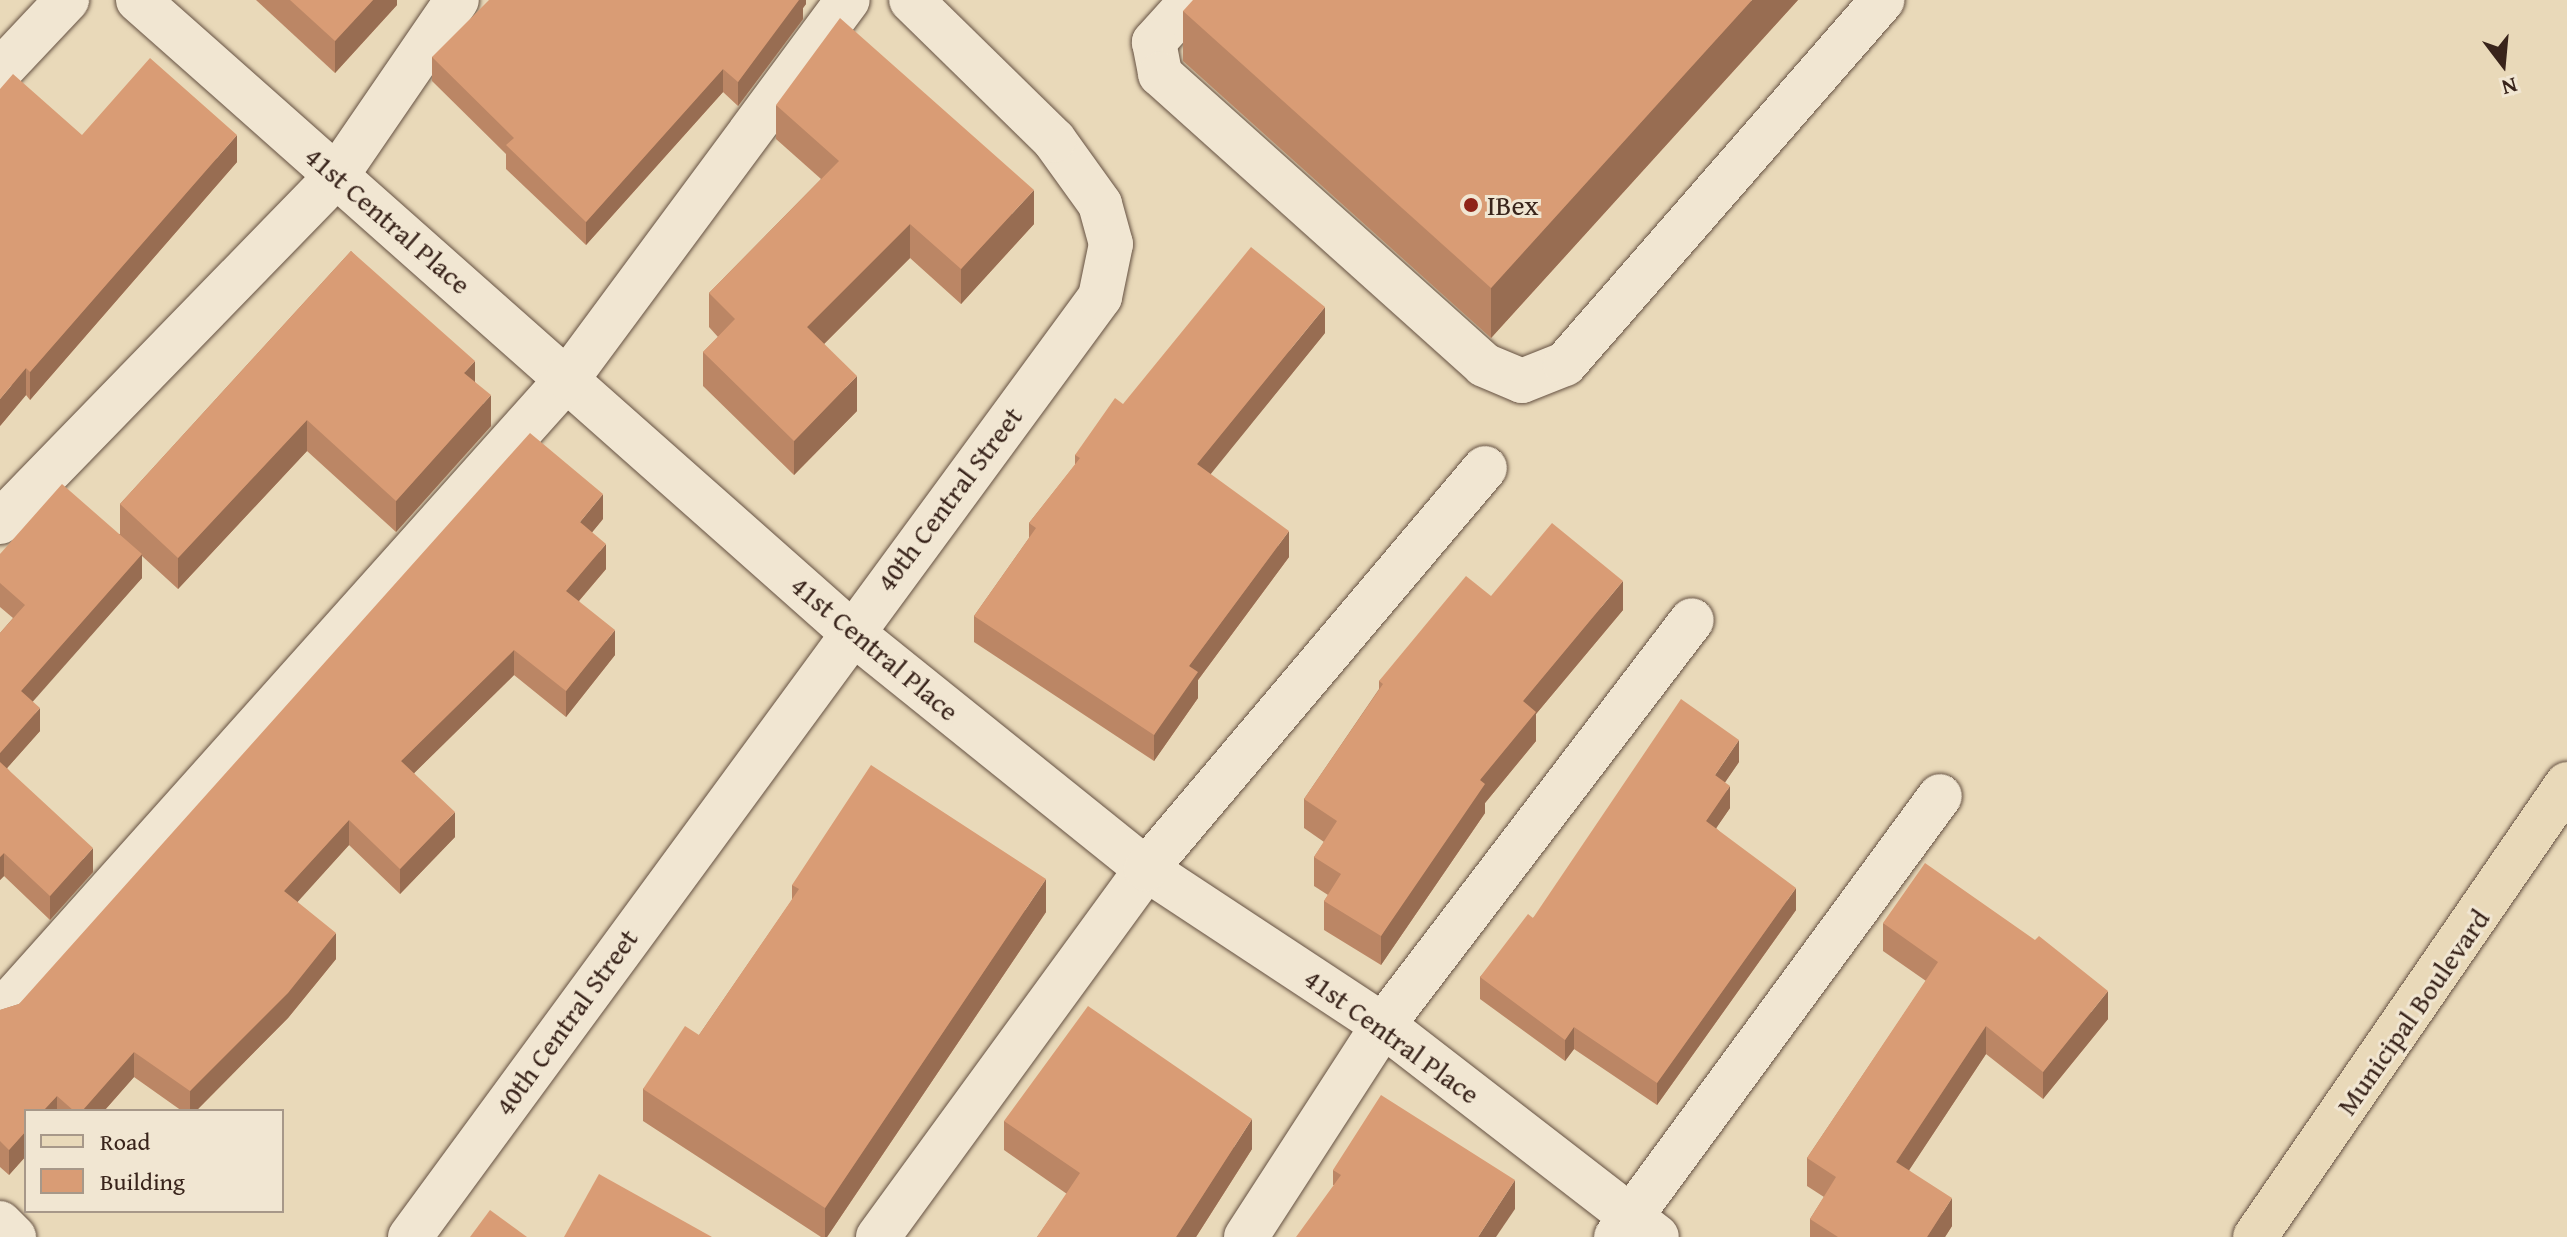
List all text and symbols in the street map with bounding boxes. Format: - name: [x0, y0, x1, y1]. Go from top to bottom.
- north arrow: [2463, 24, 2543, 104]
- text: N: [2498, 70, 2521, 104]
- street label: 41st Central Place: [298, 139, 478, 301]
- place label: IBex: [1487, 188, 1538, 222]
- marker: IBex: [1462, 196, 1480, 214]
- street label: 40th Central Street: [869, 400, 1029, 598]
- street label: 41st Central Place: [784, 568, 966, 728]
- street label: Municipal Boulevard: [2329, 903, 2497, 1121]
- street label: 40th Central Street: [487, 922, 645, 1122]
- street label: 41st Central Place: [1298, 961, 1486, 1111]
- legend: [24, 1109, 284, 1213]
- text: Road: [100, 1124, 150, 1159]
- text: Building: [100, 1164, 185, 1199]

